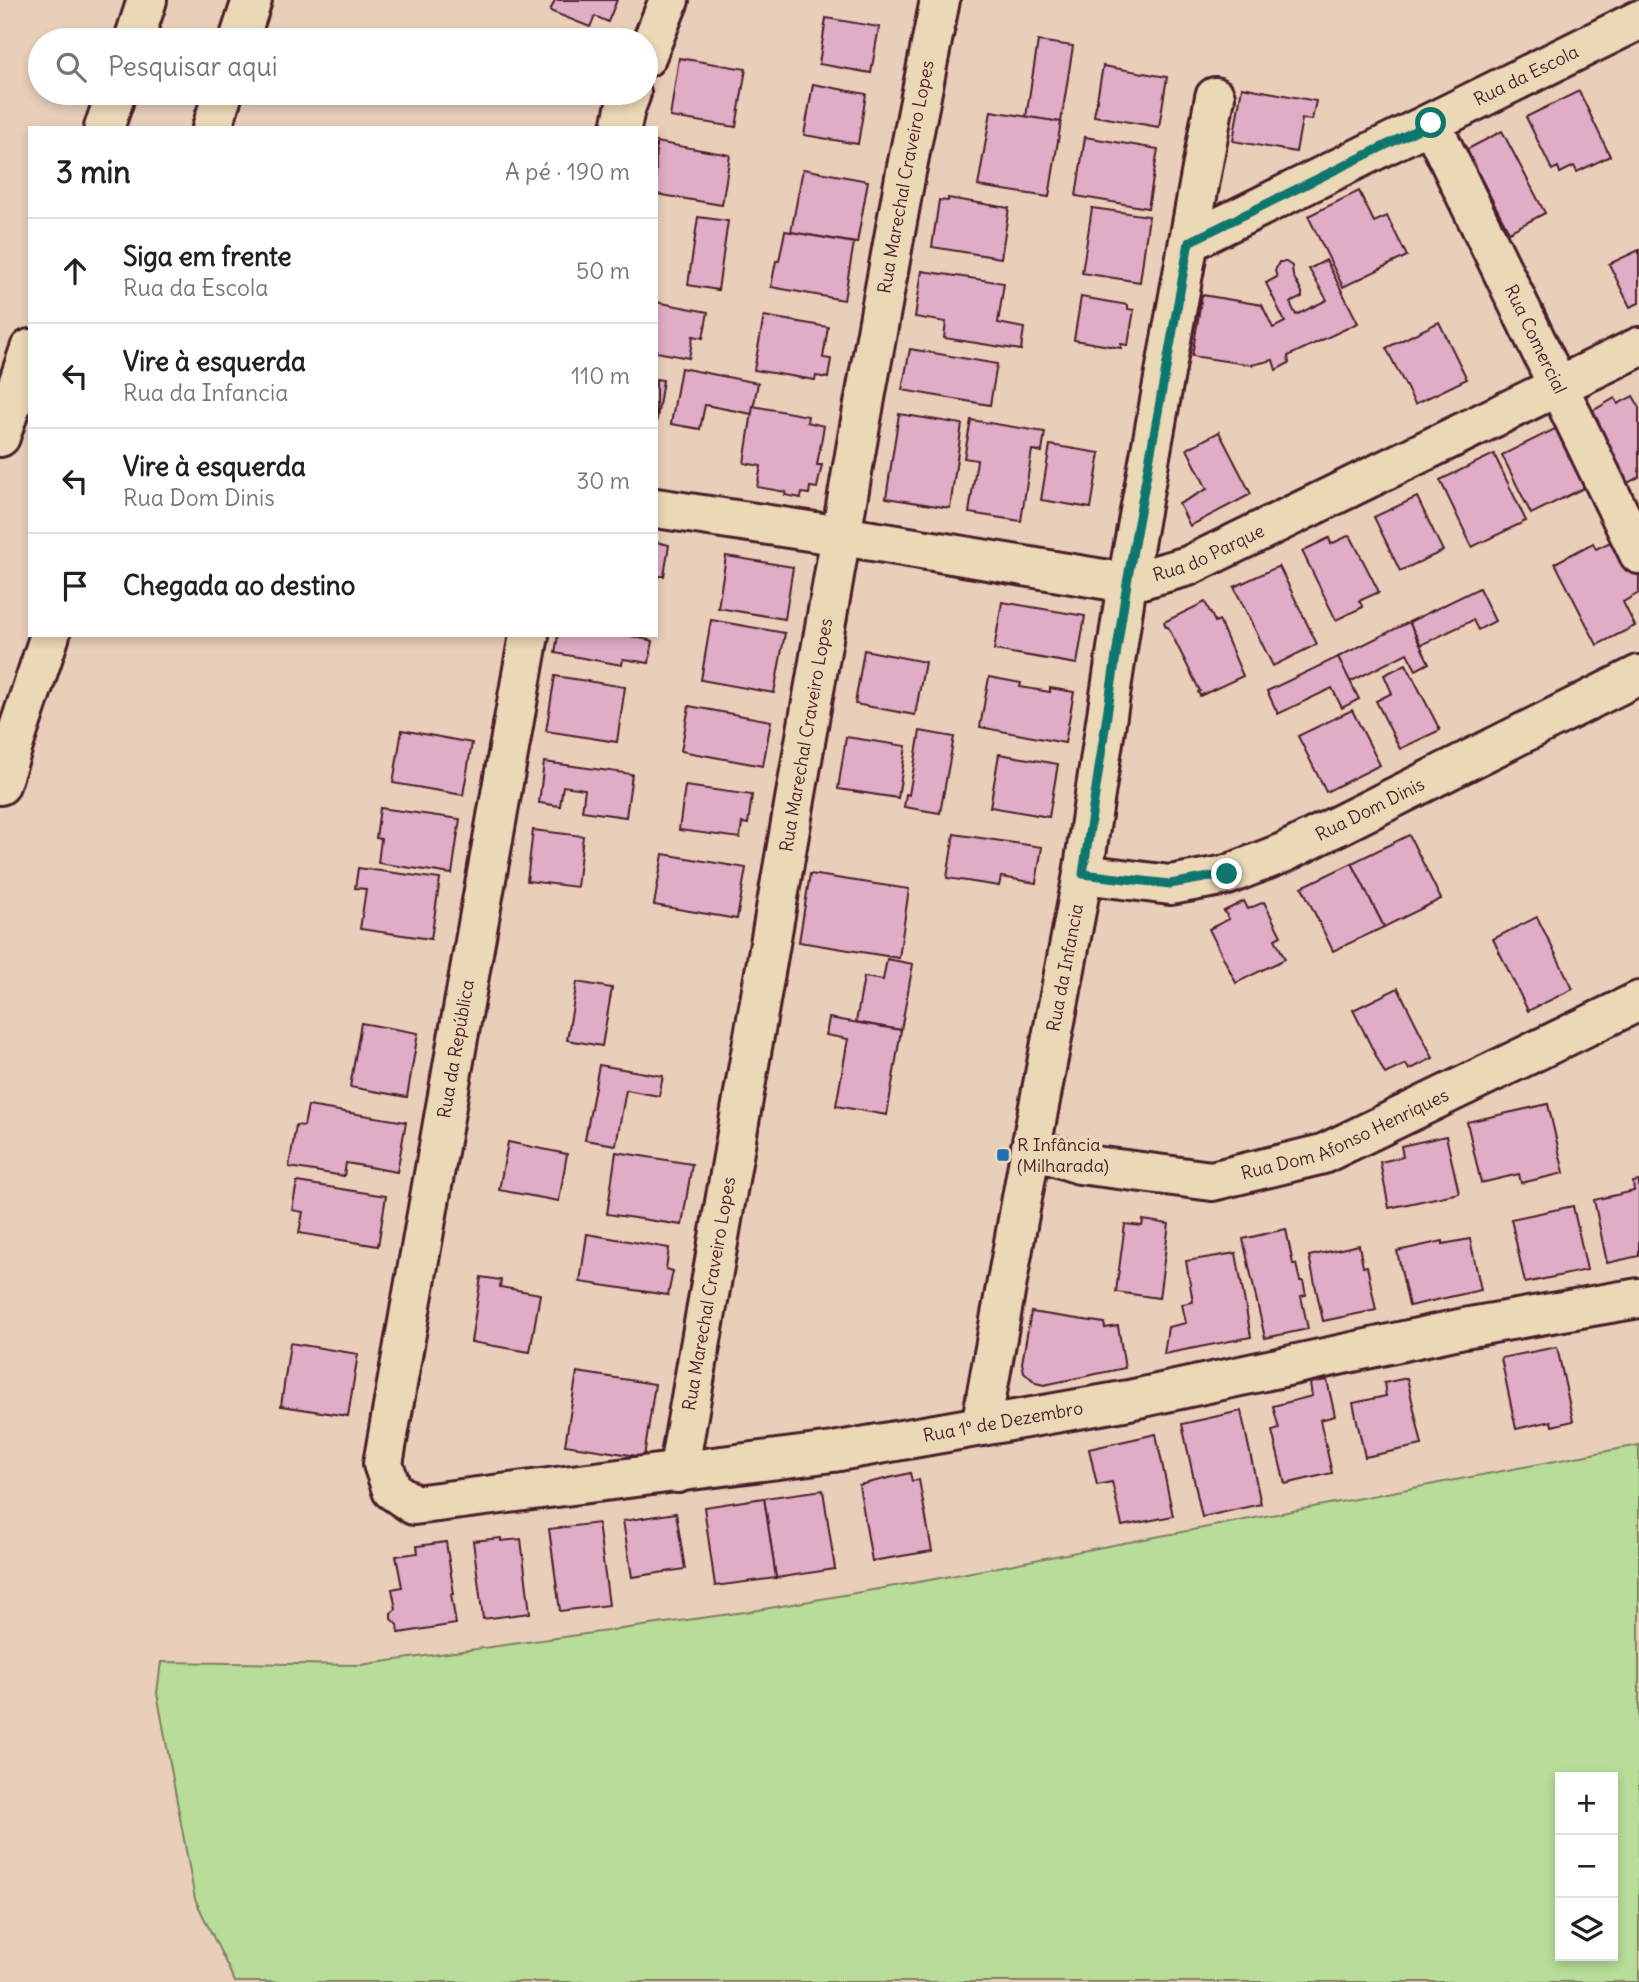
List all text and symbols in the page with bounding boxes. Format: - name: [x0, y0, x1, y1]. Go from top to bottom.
- search box: [28, 28, 658, 105]
- street label: Rua da Escola: [1470, 40, 1582, 111]
- icon: search: [52, 48, 90, 86]
- text: Pesquisar aqui: [108, 50, 277, 83]
- street label: Rua Marechal Craveiro Lopes: [872, 58, 939, 295]
- route start: [1415, 107, 1446, 138]
- text: 3 min: [56, 153, 131, 191]
- text: A pé · 190 m: [505, 157, 630, 186]
- text: Siga em frente: [123, 240, 291, 273]
- icon: ahead: [56, 252, 94, 290]
- text: 50 m: [576, 256, 630, 285]
- text: Rua da Escola: [123, 273, 268, 302]
- street label: Rua Comercial: [1500, 281, 1572, 397]
- text: Vire à esquerda: [123, 345, 306, 378]
- icon: left: [56, 357, 94, 395]
- text: 110 m: [571, 361, 630, 390]
- text: Rua da Infancia: [123, 378, 288, 407]
- text: Vire à esquerda: [123, 450, 306, 483]
- icon: left: [56, 462, 94, 500]
- text: 30 m: [576, 466, 630, 495]
- text: Rua Dom Dinis: [123, 483, 275, 512]
- street label: Rua do Parque: [1150, 519, 1268, 586]
- icon: arrive: [56, 567, 94, 605]
- text: Chegada ao destino: [123, 569, 355, 602]
- street label: Rua Marechal Craveiro Lopes: [774, 616, 837, 854]
- street label: Rua Dom Dinis: [1311, 772, 1428, 846]
- route end: [1211, 858, 1242, 889]
- street label: Rua da Infancia: [1041, 902, 1088, 1033]
- street label: Rua da República: [432, 978, 479, 1120]
- street label: Rua Dom Afonso Henriques: [1238, 1083, 1452, 1185]
- place label: R Infância (Milharada): [1017, 1133, 1109, 1177]
- marker: R Infância (Milharada): [995, 1147, 1011, 1163]
- street label: Rua Marechal Craveiro Lopes: [677, 1175, 740, 1412]
- street label: Rua 1º de Dezembro: [921, 1396, 1085, 1447]
- map controls: [1555, 1772, 1618, 1961]
- button: +: [1555, 1772, 1618, 1835]
- button: −: [1555, 1835, 1618, 1898]
- button: layers: [1555, 1898, 1618, 1961]

